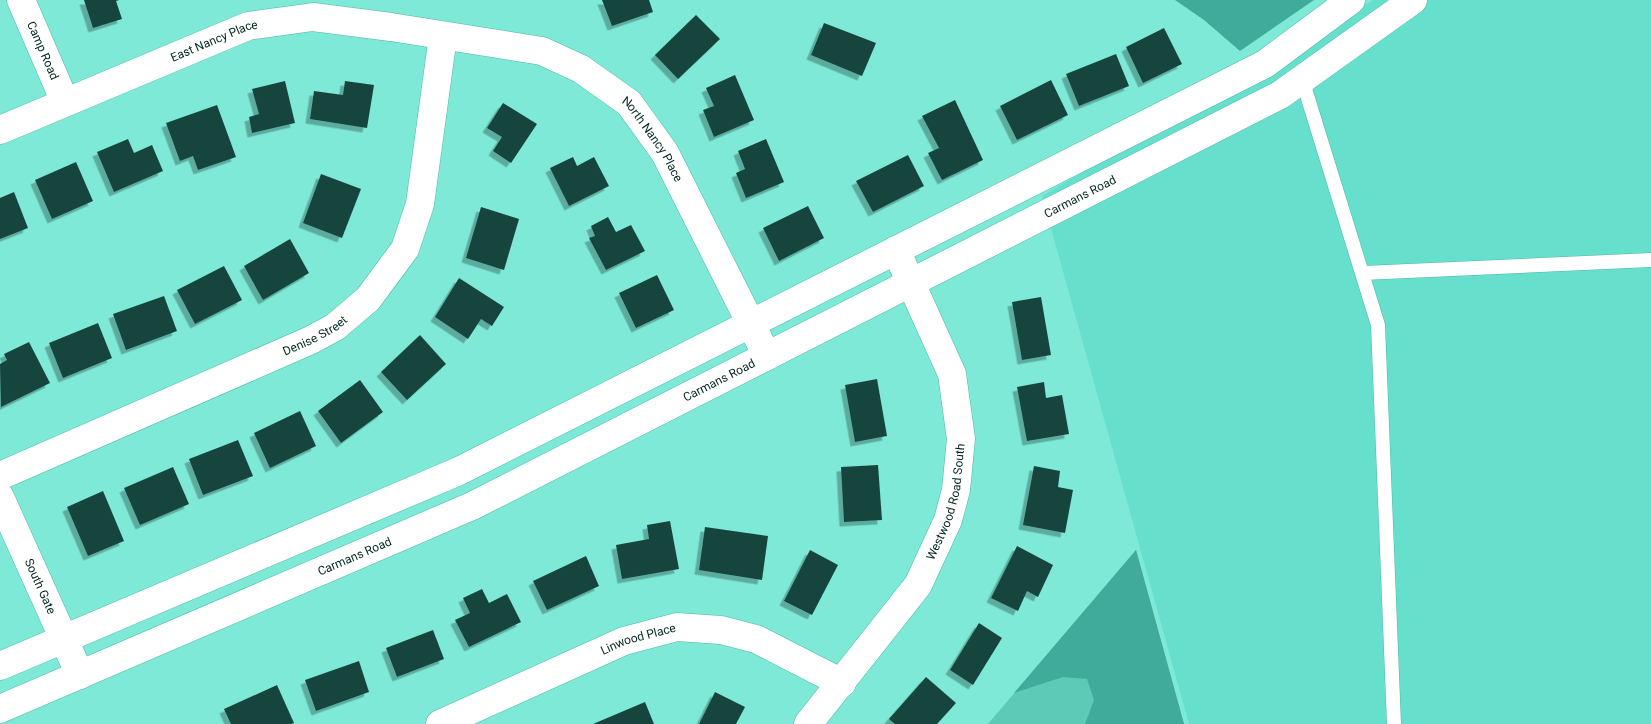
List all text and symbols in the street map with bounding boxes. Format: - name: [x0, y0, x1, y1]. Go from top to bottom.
- street label: East Nancy Place: [168, 18, 258, 65]
- street label: Camp Road: [24, 19, 62, 82]
- street label: North Nancy Place: [619, 93, 685, 184]
- street label: Carmans Road: [1042, 173, 1118, 221]
- street label: Denise Street: [281, 313, 350, 358]
- street label: Carmans Road: [681, 356, 757, 404]
- street label: Westwood Road South: [923, 443, 968, 562]
- street label: Carmans Road: [316, 534, 394, 579]
- street label: South Gate: [22, 557, 59, 616]
- street label: Linwood Place: [598, 621, 677, 658]

